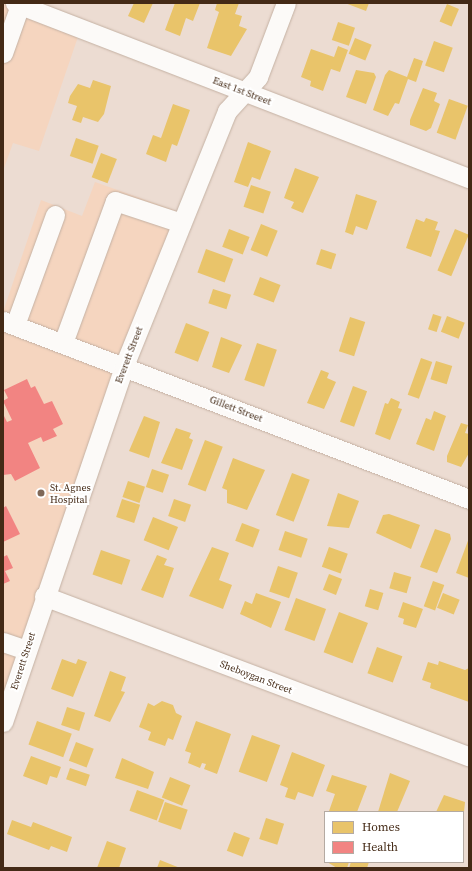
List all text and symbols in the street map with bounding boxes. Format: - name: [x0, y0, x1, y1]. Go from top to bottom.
- street label: East 1st Street: [211, 74, 273, 108]
- street label: Everett Street: [113, 325, 145, 385]
- street label: Gillett Street: [208, 393, 264, 425]
- place label: St. Agnes Hospital: [50, 481, 91, 504]
- marker: St. Agnes Hospital: [35, 487, 47, 499]
- street label: Everett Street: [8, 631, 38, 691]
- street label: Sheboygan Street: [218, 658, 294, 696]
- legend: [324, 811, 464, 863]
- text: Homes: [362, 819, 400, 835]
- text: Health: [362, 839, 398, 855]

